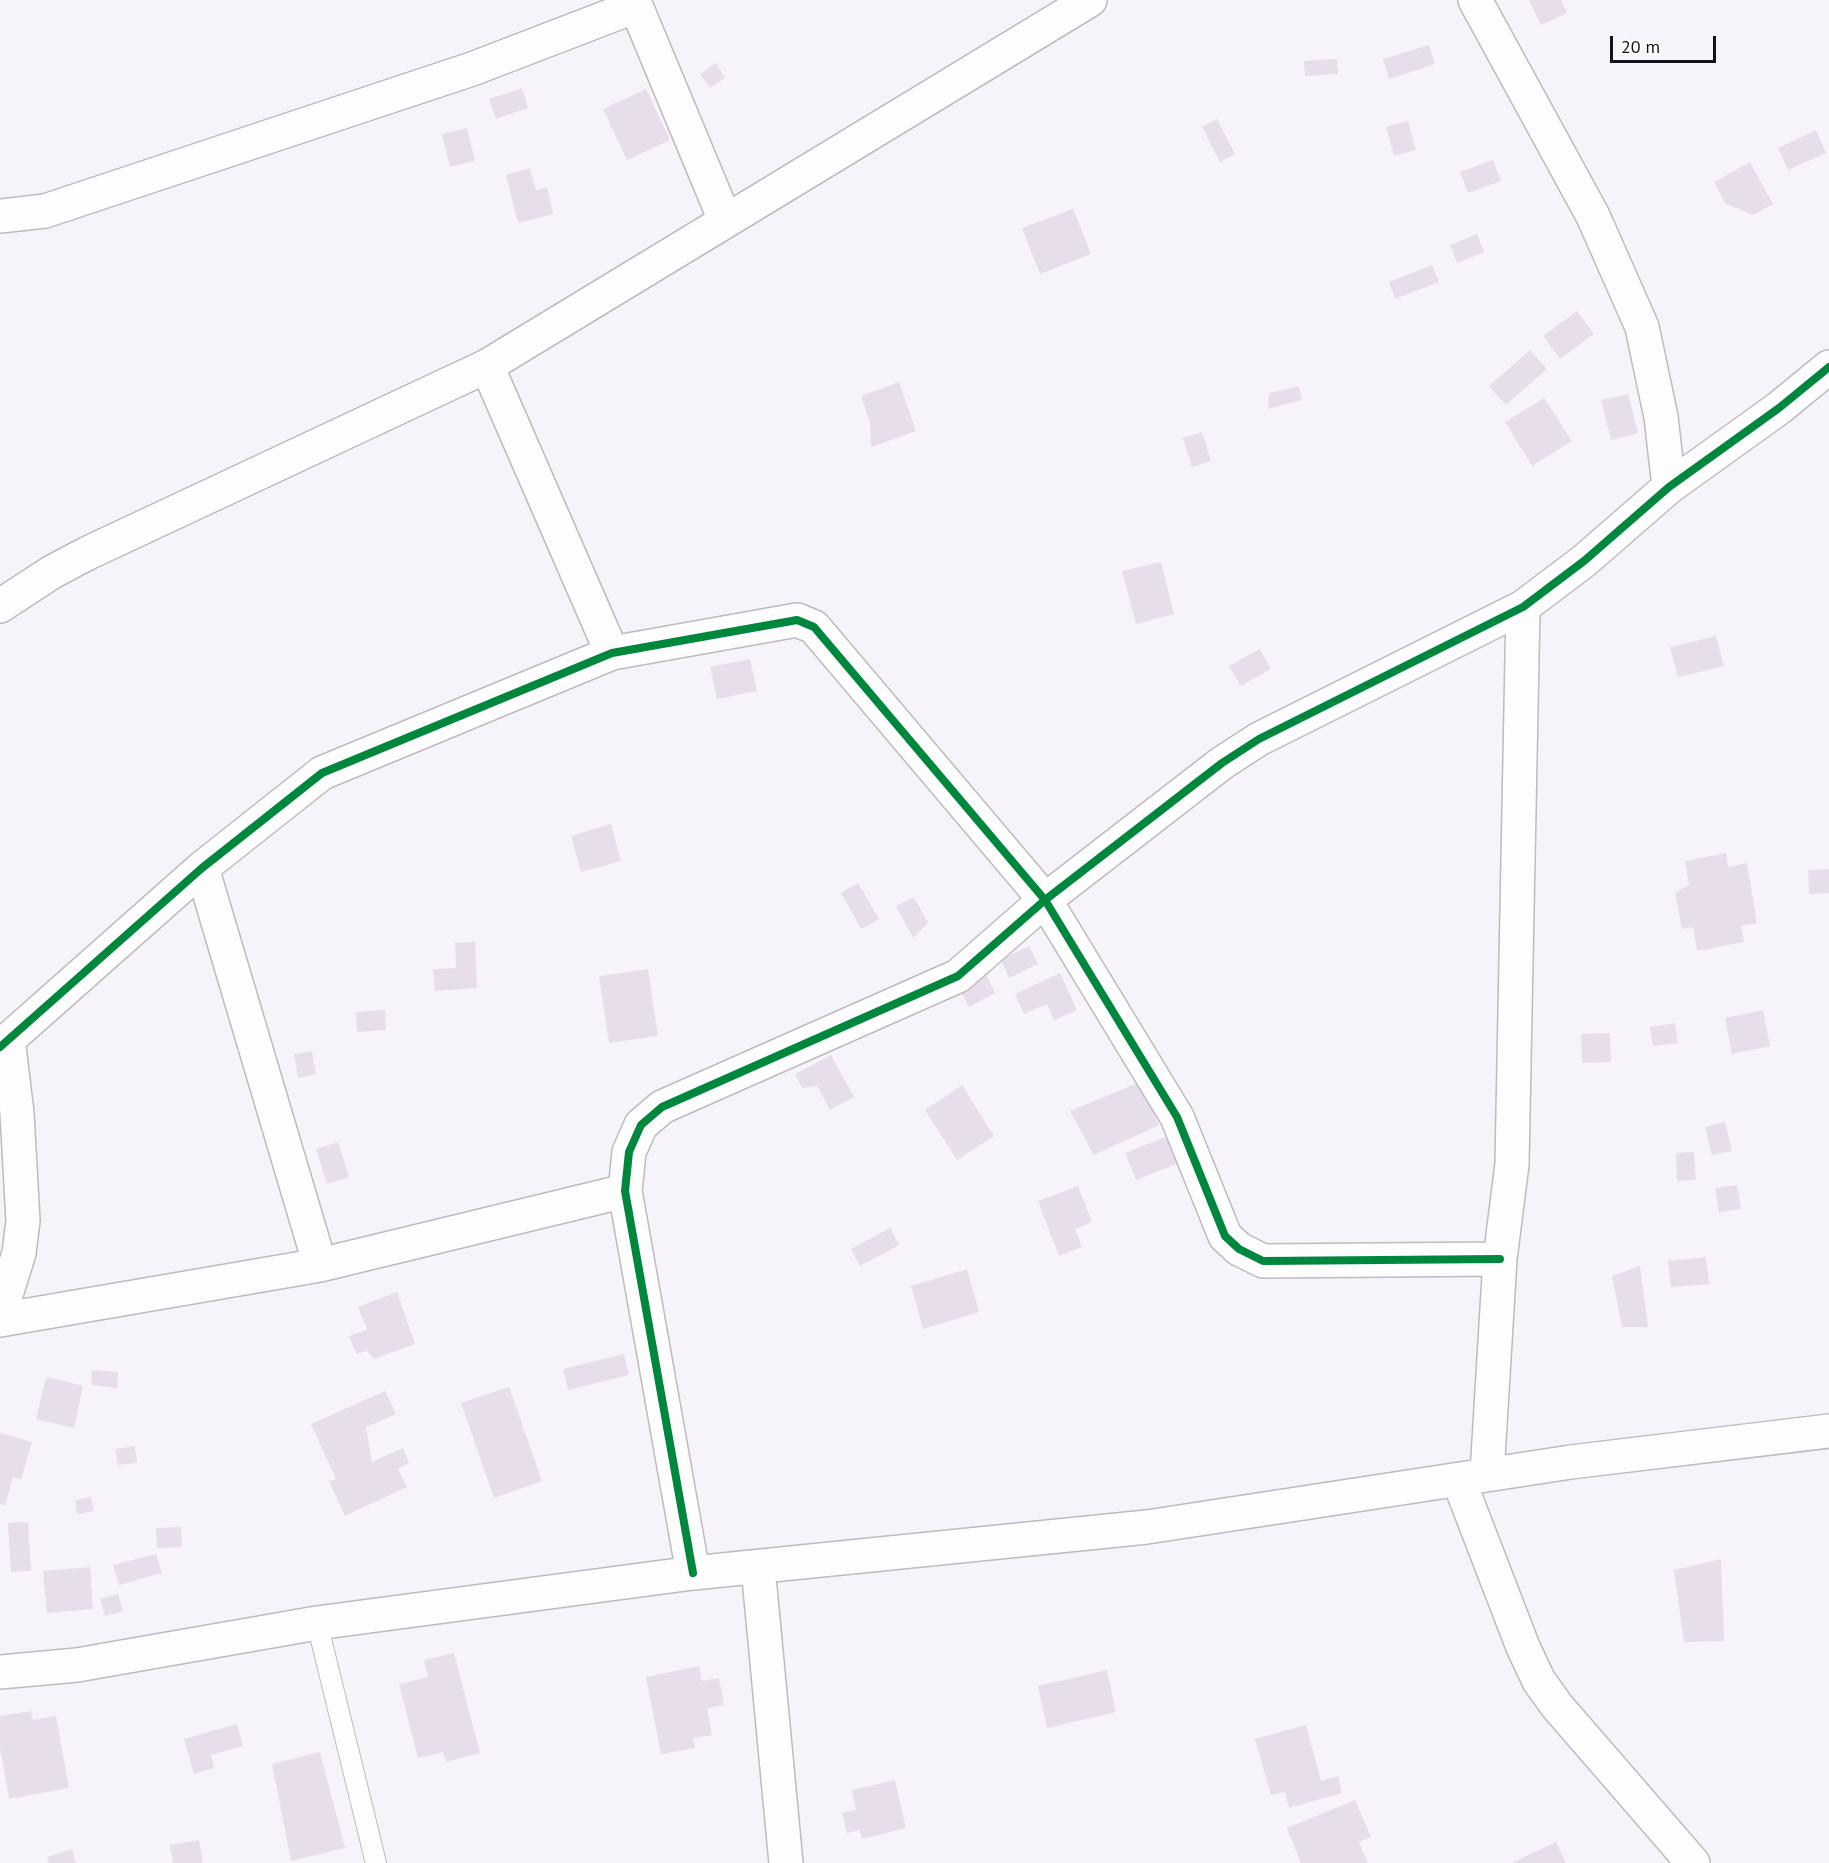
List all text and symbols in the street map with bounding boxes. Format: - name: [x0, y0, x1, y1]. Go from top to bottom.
- scale bar: [1613, 24, 1720, 62]
- text: 20 m: [1621, 35, 1660, 58]

